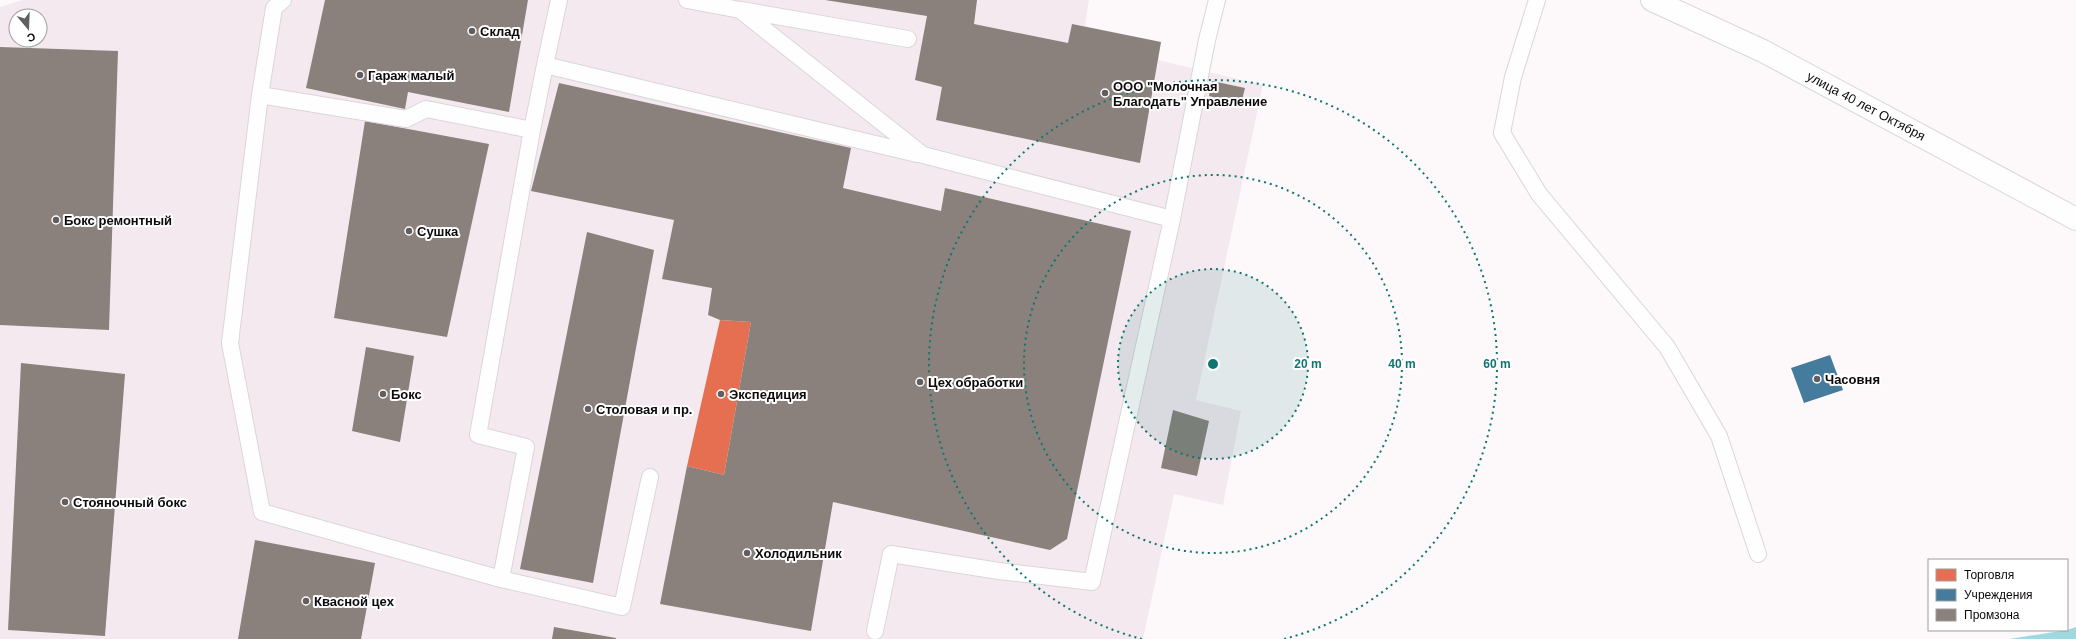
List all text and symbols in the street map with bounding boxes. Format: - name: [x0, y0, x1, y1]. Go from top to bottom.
- north arrow: [8, 8, 48, 48]
- place label: Склад: [480, 24, 521, 39]
- marker: Склад: [467, 26, 477, 36]
- text: С: [25, 30, 37, 44]
- place label: Гараж малый: [368, 68, 454, 83]
- street label: улица 40 лет Октября: [1804, 68, 1928, 144]
- marker: Гараж малый: [355, 70, 365, 80]
- place label: ООО "Молочная Благодать" Управление: [1113, 79, 1267, 109]
- marker: ООО "Молочная Благодать" Управление: [1100, 88, 1110, 98]
- place label: Бокс ремонтный: [64, 213, 172, 228]
- marker: Бокс ремонтный: [51, 215, 61, 225]
- place label: Сушка: [417, 224, 459, 239]
- marker: Сушка: [404, 226, 414, 236]
- centre of rings: [1206, 357, 1220, 371]
- text: 20 m: [1294, 357, 1322, 371]
- text: 40 m: [1388, 357, 1416, 371]
- text: 60 m: [1483, 357, 1511, 371]
- place label: Часовня: [1825, 372, 1880, 387]
- marker: Часовня: [1812, 374, 1822, 384]
- place label: Цех обработки: [928, 375, 1023, 390]
- marker: Цех обработки: [915, 377, 925, 387]
- place label: Бокс: [391, 387, 422, 402]
- place label: Экспедиция: [729, 387, 807, 402]
- marker: Бокс: [378, 389, 388, 399]
- marker: Экспедиция: [716, 389, 726, 399]
- place label: Столовая и пр.: [596, 402, 692, 417]
- marker: Столовая и пр.: [583, 404, 593, 414]
- place label: Стояночный бокс: [73, 495, 187, 510]
- marker: Стояночный бокс: [60, 497, 70, 507]
- place label: Холодильник: [755, 546, 842, 561]
- marker: Холодильник: [742, 548, 752, 558]
- legend: [1928, 559, 2068, 631]
- text: Торговля: [1964, 568, 2014, 582]
- text: Учреждения: [1964, 588, 2033, 602]
- place label: Квасной цех: [314, 594, 395, 609]
- marker: Квасной цех: [301, 596, 311, 606]
- text: Промзона: [1964, 608, 2020, 622]

